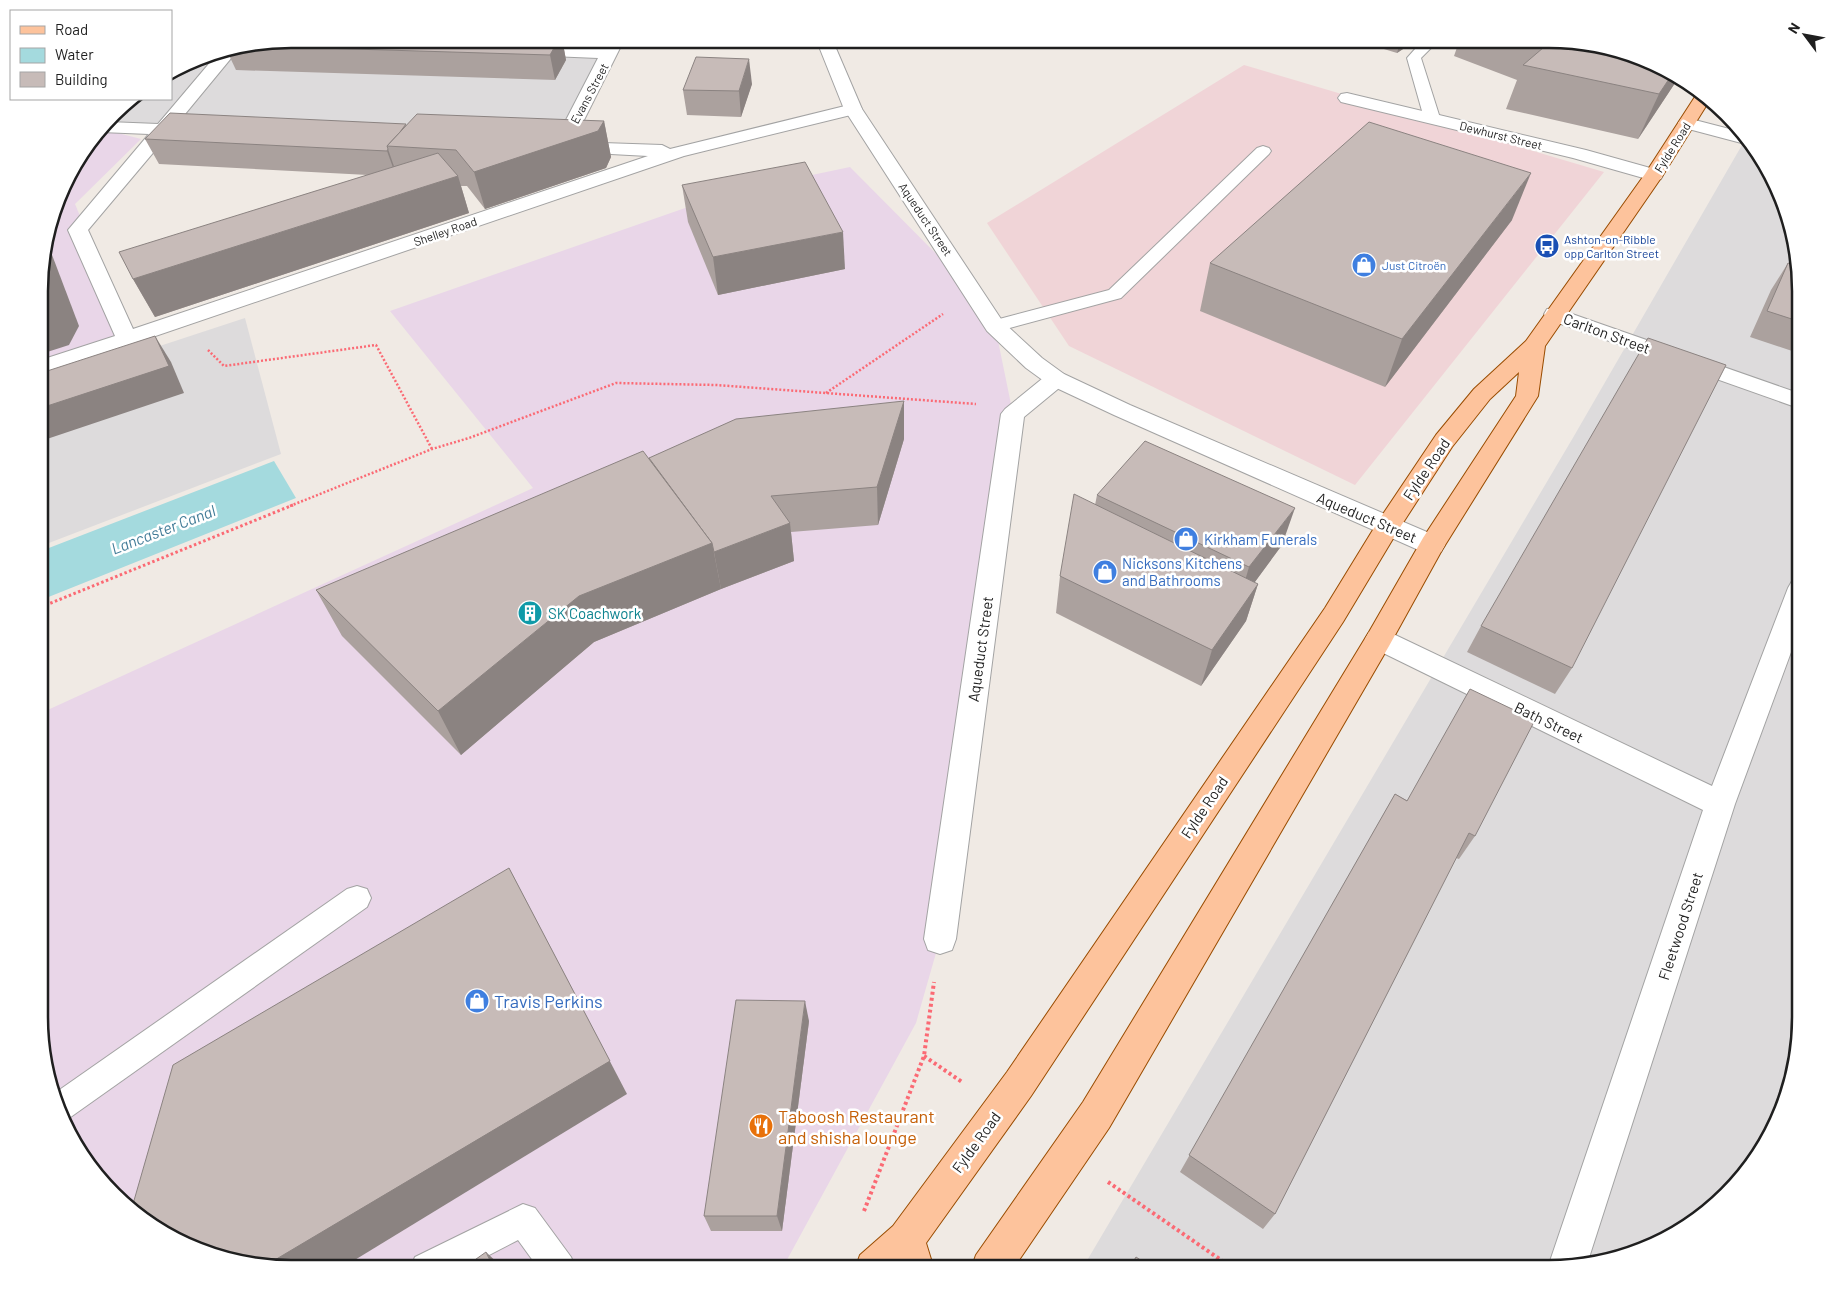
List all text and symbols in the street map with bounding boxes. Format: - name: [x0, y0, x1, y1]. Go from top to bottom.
- legend: [10, 10, 172, 100]
- north arrow: [1780, 10, 1830, 60]
- text: N: [1784, 19, 1803, 36]
- text: Road: [55, 20, 88, 38]
- text: Water: [55, 45, 94, 63]
- street label: Evans Street: [567, 60, 611, 126]
- text: Building: [55, 70, 108, 88]
- street label: Dewhurst Street: [1458, 118, 1544, 152]
- street label: Fylde Road: [1651, 119, 1693, 175]
- street label: Aqueduct Street: [896, 180, 956, 258]
- street label: Shelley Road: [412, 214, 478, 248]
- place label: Ashton-on-Ribble opp Carlton Street: [1564, 232, 1659, 260]
- bus stop icon: Ashton-on-Ribble opp Carlton Street: [1534, 233, 1560, 259]
- shop icon: Just Citroën: [1351, 252, 1377, 278]
- place label: Just Citroën: [1382, 258, 1446, 272]
- street label: Carlton Street: [1561, 309, 1653, 357]
- street label: Fylde Road: [1399, 435, 1453, 503]
- street label: Aqueduct Street: [1314, 488, 1420, 546]
- water label: Lancaster Canal: [108, 500, 218, 558]
- shop icon: Kirkham Funerals: [1173, 526, 1199, 552]
- place label: Kirkham Funerals: [1204, 530, 1317, 548]
- place label: Nicksons Kitchens and Bathrooms: [1122, 554, 1242, 589]
- shop icon: Nicksons Kitchens and Bathrooms: [1092, 559, 1118, 585]
- street label: Aqueduct Street: [964, 595, 996, 703]
- building icon: SK Coachwork: [517, 600, 543, 626]
- place label: SK Coachwork: [548, 604, 642, 622]
- street label: Bath Street: [1512, 698, 1586, 746]
- street label: Fylde Road: [1177, 773, 1231, 841]
- street label: Fleetwood Street: [1654, 870, 1706, 982]
- shop icon: Travis Perkins: [464, 988, 490, 1014]
- place label: Travis Perkins: [494, 990, 603, 1012]
- place label: Taboosh Restaurant and shisha lounge: [778, 1105, 935, 1148]
- street label: Fylde Road: [948, 1108, 1004, 1176]
- restaurant icon: Taboosh Restaurant and shisha lounge: [748, 1113, 774, 1139]

